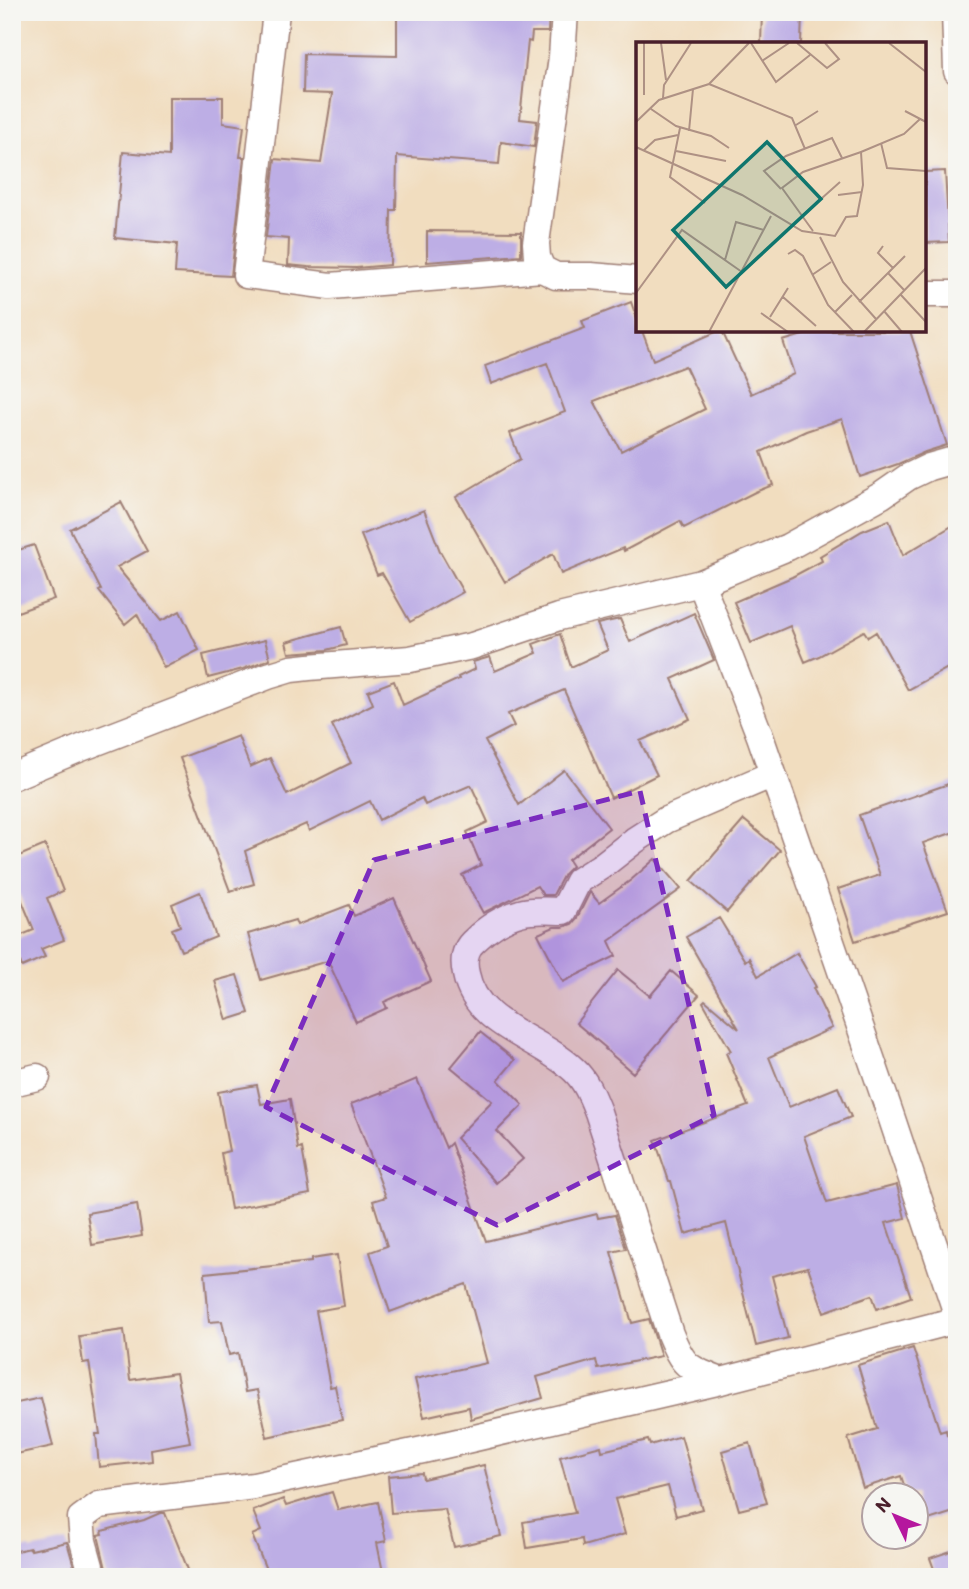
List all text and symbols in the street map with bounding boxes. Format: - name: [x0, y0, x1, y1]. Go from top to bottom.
- inset map: [636, 42, 927, 332]
- north arrow: [860, 1480, 930, 1550]
- text: N: [870, 1492, 896, 1517]

